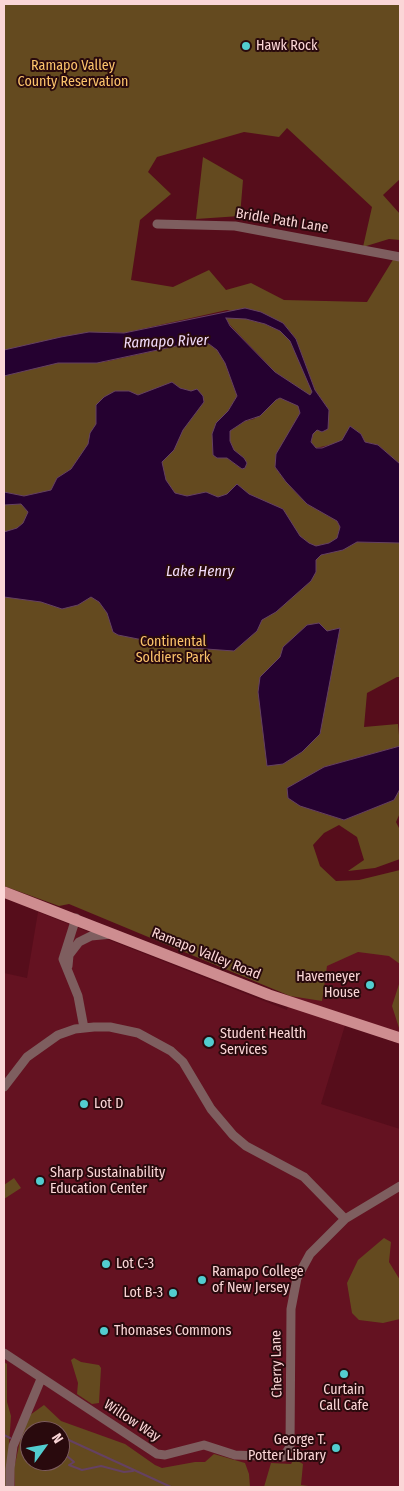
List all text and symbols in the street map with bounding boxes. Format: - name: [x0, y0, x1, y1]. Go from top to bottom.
- place label: Hawk Rock: [256, 38, 318, 54]
- marker: Hawk Rock: [240, 40, 252, 52]
- park label: Ramapo Valley County Reservation: [18, 58, 128, 90]
- street label: Bridle Path Lane: [235, 205, 329, 237]
- water label: Ramapo River: [123, 332, 209, 352]
- water label: Lake Henry: [166, 563, 234, 581]
- park label: Continental Soldiers Park: [136, 634, 210, 666]
- street label: Ramapo Valley Road: [149, 924, 263, 984]
- place label: Havemeyer House: [296, 969, 360, 1002]
- marker: Havemeyer House: [364, 979, 376, 991]
- place label: Student Health Services: [220, 1026, 306, 1058]
- marker: Student Health Services: [202, 1035, 216, 1049]
- place label: Lot D: [94, 1096, 123, 1112]
- marker: Lot D: [78, 1098, 90, 1110]
- place label: Sharp Sustainability Education Center: [50, 1165, 165, 1198]
- marker: Sharp Sustainability Education Center: [34, 1175, 46, 1187]
- place label: Lot C-3: [116, 1256, 154, 1272]
- marker: Lot C-3: [100, 1258, 112, 1270]
- place label: Ramapo College of New Jersey: [212, 1264, 304, 1296]
- marker: Ramapo College of New Jersey: [196, 1274, 208, 1286]
- place label: Lot B-3: [124, 1285, 163, 1301]
- marker: Lot B-3: [167, 1287, 179, 1299]
- place label: Thomases Commons: [114, 1323, 231, 1339]
- marker: Thomases Commons: [98, 1325, 110, 1337]
- street label: Cherry Lane: [268, 1330, 286, 1398]
- marker: Curtain Call Cafe: [338, 1368, 350, 1380]
- place label: Curtain Call Cafe: [319, 1382, 369, 1414]
- street label: Willow Way: [101, 1396, 163, 1446]
- north arrow: [20, 1421, 70, 1471]
- text: N: [48, 1430, 67, 1446]
- place label: George T. Potter Library: [248, 1432, 326, 1464]
- marker: George T. Potter Library: [330, 1442, 342, 1454]

